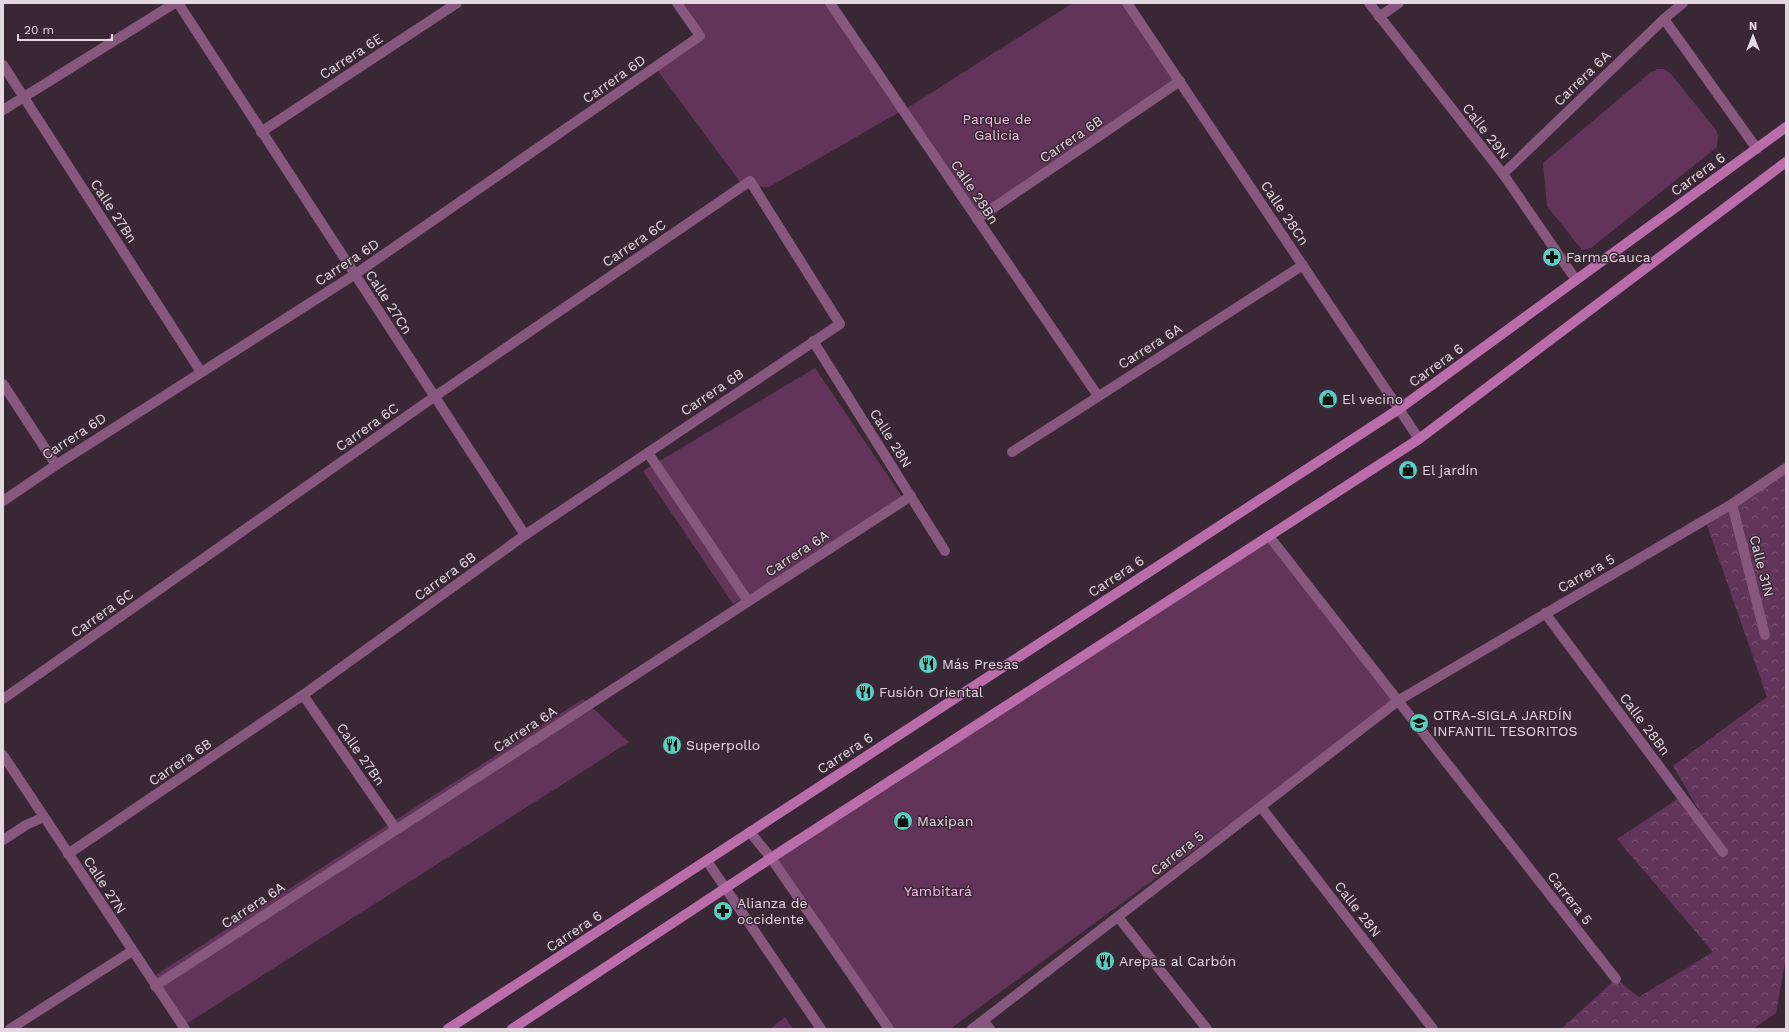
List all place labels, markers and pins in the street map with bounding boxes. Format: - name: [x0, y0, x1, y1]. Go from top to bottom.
- pharmacy icon: FarmaCauca: [1541, 246, 1563, 268]
- place label: FarmaCauca: [1566, 249, 1651, 265]
- shop icon: El vecino: [1317, 388, 1339, 410]
- place label: El vecino: [1342, 391, 1403, 407]
- shop icon: El jardín: [1397, 459, 1419, 481]
- place label: El jardín: [1422, 462, 1478, 478]
- restaurant icon: Más Presas: [917, 653, 939, 675]
- place label: Más Presas: [942, 656, 1019, 672]
- restaurant icon: Fusión Oriental: [854, 681, 876, 703]
- place label: Fusión Oriental: [879, 684, 984, 700]
- place label: OTRA-SIGLA JARDÍN INFANTIL TESORITOS: [1433, 707, 1577, 739]
- school or university icon: OTRA-SIGLA JARDÍN INFANTIL TESORITOS: [1408, 712, 1430, 734]
- restaurant icon: Superpollo: [661, 734, 683, 756]
- place label: Superpollo: [686, 737, 760, 753]
- shop icon: Maxipan: [892, 810, 914, 832]
- place label: Maxipan: [917, 813, 973, 829]
- place label: Alianza de occidente: [737, 895, 808, 927]
- pharmacy icon: Alianza de occidente: [712, 900, 734, 922]
- restaurant icon: Arepas al Carbón: [1094, 950, 1116, 972]
- place label: Arepas al Carbón: [1119, 953, 1236, 969]

